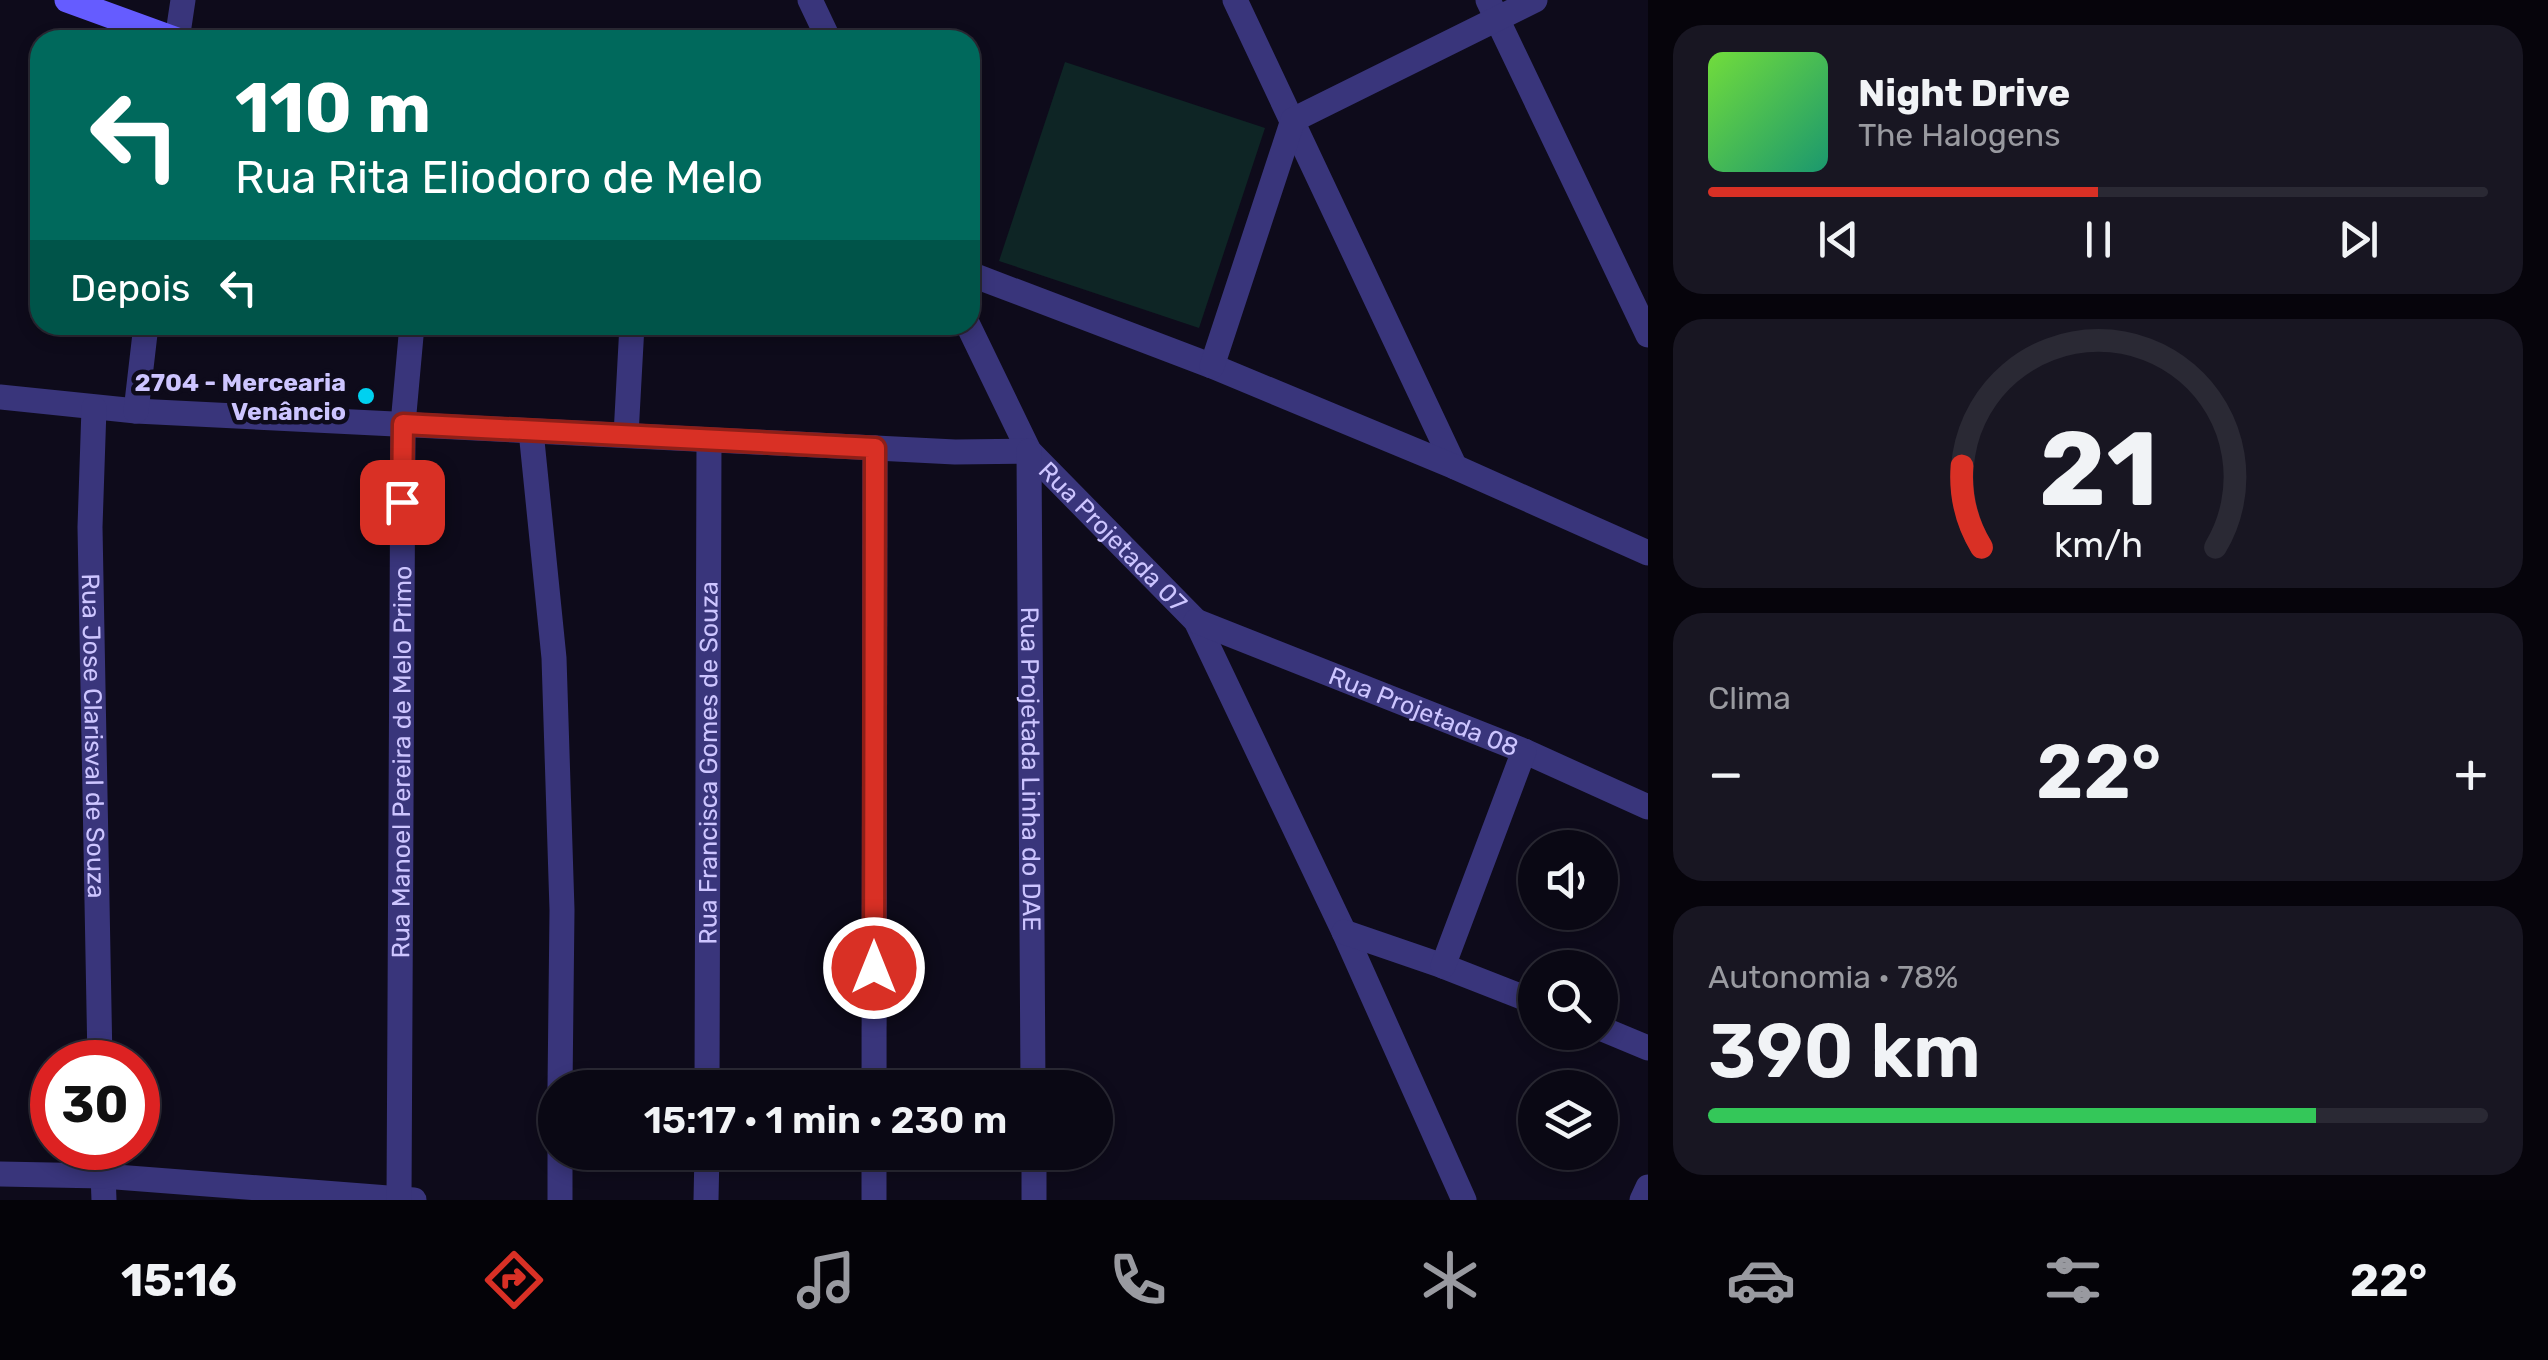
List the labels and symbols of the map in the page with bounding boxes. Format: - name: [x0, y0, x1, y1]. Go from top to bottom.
- place label: 2704 - Mercearia Venâncio: [134, 368, 346, 426]
- marker: 2704 - Mercearia Venâncio: [355, 385, 377, 407]
- street label: Rua Projetada 07: [1033, 456, 1193, 618]
- pin: [360, 460, 445, 545]
- street label: Rua Manoel Pereira de Melo Primo: [386, 565, 417, 959]
- street label: Rua Jose Clarisval de Souza: [76, 573, 111, 899]
- street label: Rua Francisca Gomes de Souza: [693, 581, 723, 945]
- street label: Rua Projetada Linha do DAE: [1015, 607, 1047, 931]
- street label: Rua Projetada 08: [1325, 661, 1523, 762]
- position arrow: [822, 916, 926, 1020]
- speed limit sign: 30: [30, 1040, 160, 1170]

